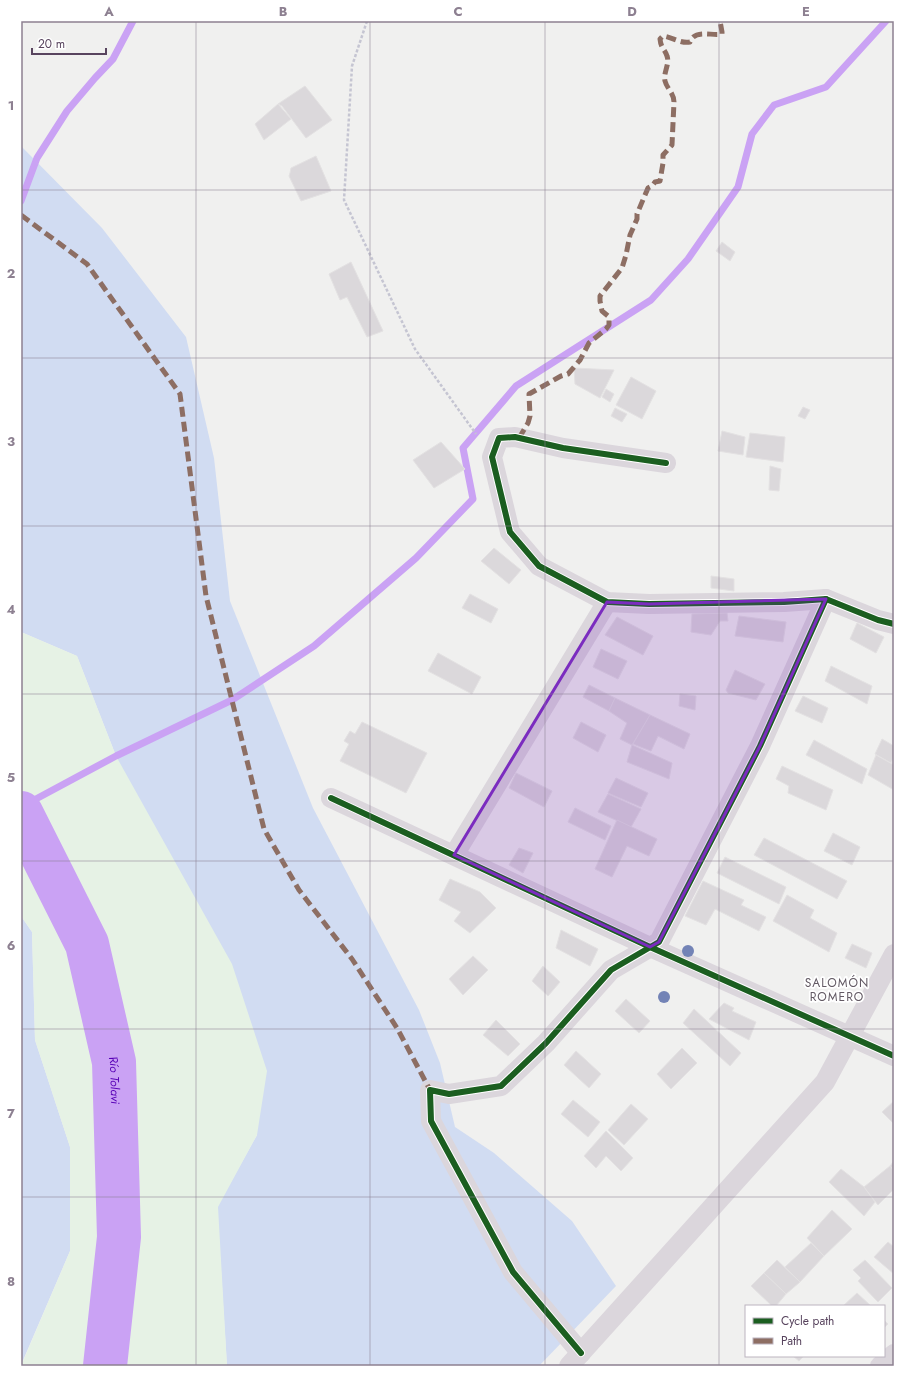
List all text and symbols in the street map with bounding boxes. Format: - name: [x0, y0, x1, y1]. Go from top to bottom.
- text: A: [103, 2, 114, 21]
- text: B: [279, 2, 288, 21]
- text: C: [453, 2, 463, 21]
- text: D: [627, 2, 637, 21]
- text: E: [802, 2, 810, 21]
- scale bar: [32, 30, 106, 56]
- text: 20 m: [38, 35, 65, 53]
- text: 1: [8, 96, 14, 115]
- text: 2: [7, 264, 15, 283]
- text: 3: [7, 432, 15, 451]
- text: 4: [6, 600, 16, 619]
- text: 5: [7, 768, 15, 787]
- text: 6: [7, 936, 16, 955]
- district label: SALOMÓN ROMERO: [805, 974, 869, 1006]
- water label: Río Tolavi: [104, 1055, 124, 1105]
- text: 7: [7, 1104, 15, 1123]
- text: 8: [7, 1272, 15, 1291]
- legend: [745, 1305, 885, 1357]
- text: Cycle path: [781, 1312, 834, 1330]
- text: Path: [781, 1332, 802, 1350]

